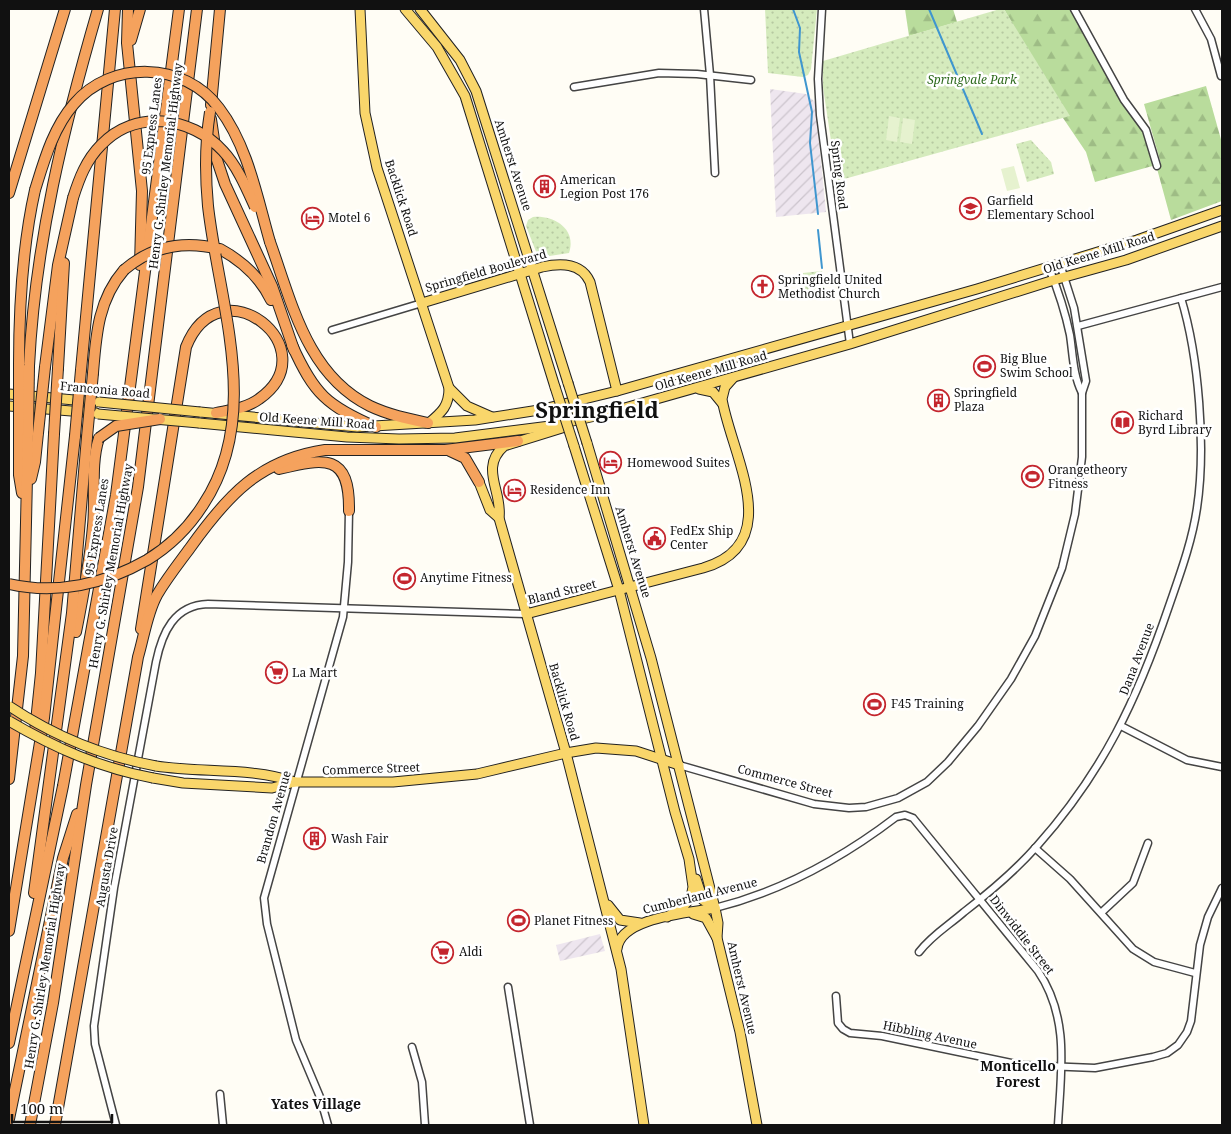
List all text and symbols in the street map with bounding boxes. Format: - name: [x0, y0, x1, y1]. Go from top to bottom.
- street label: Henry G. Shirley Memorial Highway: [144, 62, 187, 270]
- park label: Springvale Park: [927, 71, 1018, 88]
- street label: 95 Express Lanes: [137, 76, 166, 176]
- street label: Amherst Avenue: [491, 117, 536, 213]
- street label: Spring Road: [827, 139, 852, 211]
- street label: Backlick Road: [381, 157, 422, 239]
- place label: American Legion Post 176: [560, 171, 649, 202]
- building icon: American Legion Post 176: [532, 175, 556, 199]
- place label: Garfield Elementary School: [987, 192, 1095, 223]
- school or university icon: Garfield Elementary School: [959, 196, 983, 220]
- hotel icon: Motel 6: [300, 206, 324, 230]
- place label: Motel 6: [328, 209, 371, 226]
- street label: Old Keene Mill Road: [1041, 227, 1157, 278]
- street label: Springfield Boulevard: [423, 245, 549, 296]
- place label: Springfield United Methodist Church: [778, 271, 883, 302]
- church icon: Springfield United Methodist Church: [750, 275, 774, 299]
- street label: Old Keene Mill Road: [653, 346, 770, 395]
- place label: Big Blue Swim School: [1000, 350, 1073, 381]
- sports icon: Big Blue Swim School: [972, 354, 996, 378]
- street label: Franconia Road: [59, 377, 151, 402]
- place label: Springfield Plaza: [954, 384, 1018, 415]
- building icon: Springfield Plaza: [926, 388, 950, 412]
- district label: Springfield: [535, 394, 659, 424]
- place label: Richard Byrd Library: [1138, 407, 1212, 438]
- street label: Old Keene Mill Road: [259, 408, 376, 433]
- library icon: Richard Byrd Library: [1110, 411, 1134, 435]
- hotel icon: Homewood Suites: [599, 451, 623, 475]
- place label: Homewood Suites: [627, 454, 730, 471]
- place label: Orangetheory Fitness: [1048, 461, 1128, 492]
- street label: Henry G. Shirley Memorial Highway: [84, 462, 137, 670]
- sports icon: Orangetheory Fitness: [1020, 465, 1044, 489]
- street label: 95 Express Lanes: [80, 477, 113, 577]
- hotel icon: Residence Inn: [502, 478, 526, 502]
- place label: Residence Inn: [530, 481, 611, 498]
- street label: Amherst Avenue: [611, 504, 656, 600]
- place label: FedEx Ship Center: [670, 522, 733, 553]
- public building icon: FedEx Ship Center: [642, 526, 666, 550]
- sports icon: Anytime Fitness: [392, 566, 416, 590]
- place label: Anytime Fitness: [420, 569, 512, 586]
- street label: Bland Street: [526, 575, 598, 608]
- street label: Dana Avenue: [1115, 620, 1158, 697]
- supermarket icon: La Mart: [264, 661, 288, 685]
- street label: Backlick Road: [545, 661, 584, 743]
- place label: La Mart: [292, 664, 337, 681]
- sports icon: F45 Training: [863, 692, 887, 716]
- place label: F45 Training: [891, 695, 964, 712]
- street label: Commerce Street: [322, 758, 420, 779]
- street label: Commerce Street: [736, 760, 835, 801]
- street label: Brandon Avenue: [252, 768, 295, 865]
- street label: Augusta Drive: [91, 826, 122, 908]
- building icon: Wash Fair: [303, 827, 327, 851]
- place label: Wash Fair: [331, 830, 389, 847]
- street label: Henry G. Shirley Memorial Highway: [20, 862, 69, 1070]
- street label: Cumberland Avenue: [641, 873, 759, 918]
- street label: Dinwiddie Street: [986, 892, 1059, 978]
- sports icon: Planet Fitness: [506, 909, 530, 933]
- place label: Planet Fitness: [534, 912, 613, 929]
- supermarket icon: Aldi: [431, 940, 455, 964]
- street label: Amherst Avenue: [724, 940, 761, 1036]
- place label: Aldi: [459, 943, 483, 960]
- street label: Hibbling Avenue: [881, 1016, 979, 1053]
- district label: Monticello Forest: [980, 1056, 1056, 1091]
- scale bar: [12, 1092, 112, 1124]
- district label: Yates Village: [271, 1094, 361, 1113]
- text: 100 m: [20, 1098, 63, 1118]

